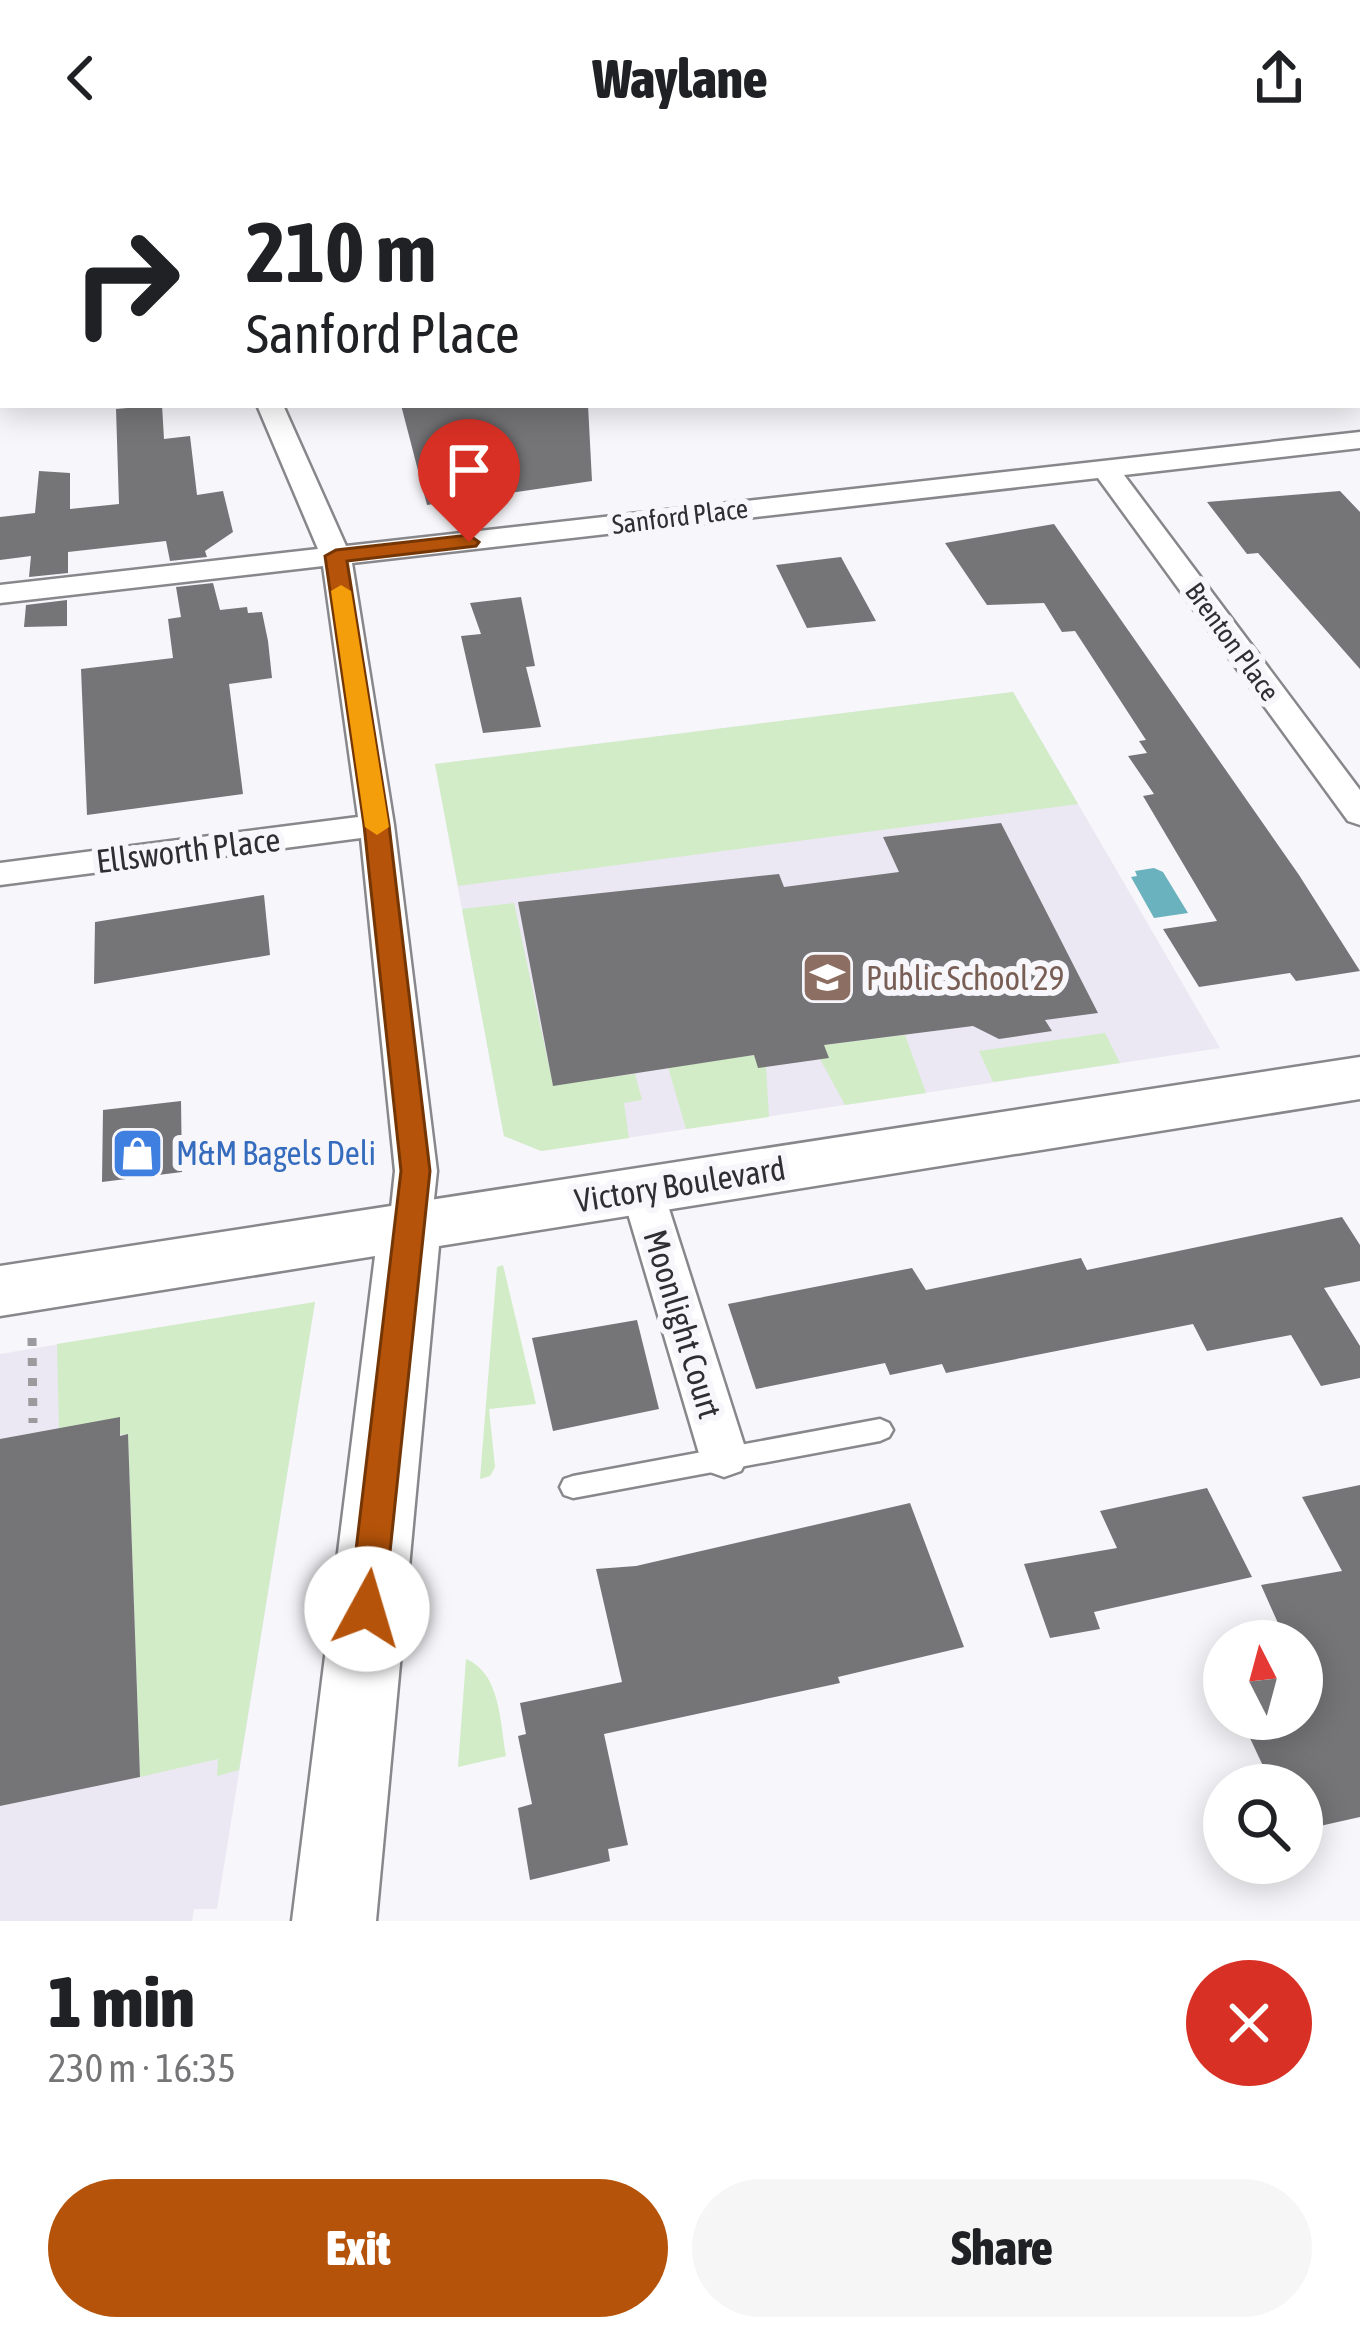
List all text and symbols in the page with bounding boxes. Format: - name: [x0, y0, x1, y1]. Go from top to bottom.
- icon: back: [48, 45, 114, 111]
- icon: share: [1246, 45, 1312, 111]
- text: Waylane: [592, 48, 768, 109]
- icon: right: [48, 204, 204, 360]
- text: 210 m: [246, 204, 436, 300]
- text: Sanford Place: [246, 303, 520, 364]
- pin: [418, 419, 520, 542]
- icon: arrive: [436, 437, 502, 503]
- street label: Sanford Place: [610, 493, 750, 540]
- street label: Brenton Place: [1179, 577, 1286, 707]
- street label: Ellsworth Place: [94, 820, 282, 880]
- school or university icon: Public School 29: [799, 950, 855, 1006]
- place label: Public School 29: [866, 959, 1064, 997]
- shop icon: M&M Bagels Deli: [109, 1125, 165, 1181]
- place label: M&M Bagels Deli: [176, 1134, 376, 1172]
- street label: Victory Boulevard: [572, 1149, 788, 1219]
- street label: Moonlight Court: [636, 1225, 730, 1423]
- position arrow: [304, 1546, 430, 1672]
- north arrow: [1203, 1620, 1323, 1740]
- map controls: [1203, 1620, 1323, 1884]
- button: search: [1203, 1764, 1323, 1884]
- text: 1 min: [48, 1960, 195, 2042]
- button: close: [1186, 1960, 1312, 2086]
- text: 230 m · 16:35: [48, 2046, 236, 2090]
- button: Exit: [48, 2179, 668, 2317]
- button: Share: [692, 2179, 1312, 2317]

